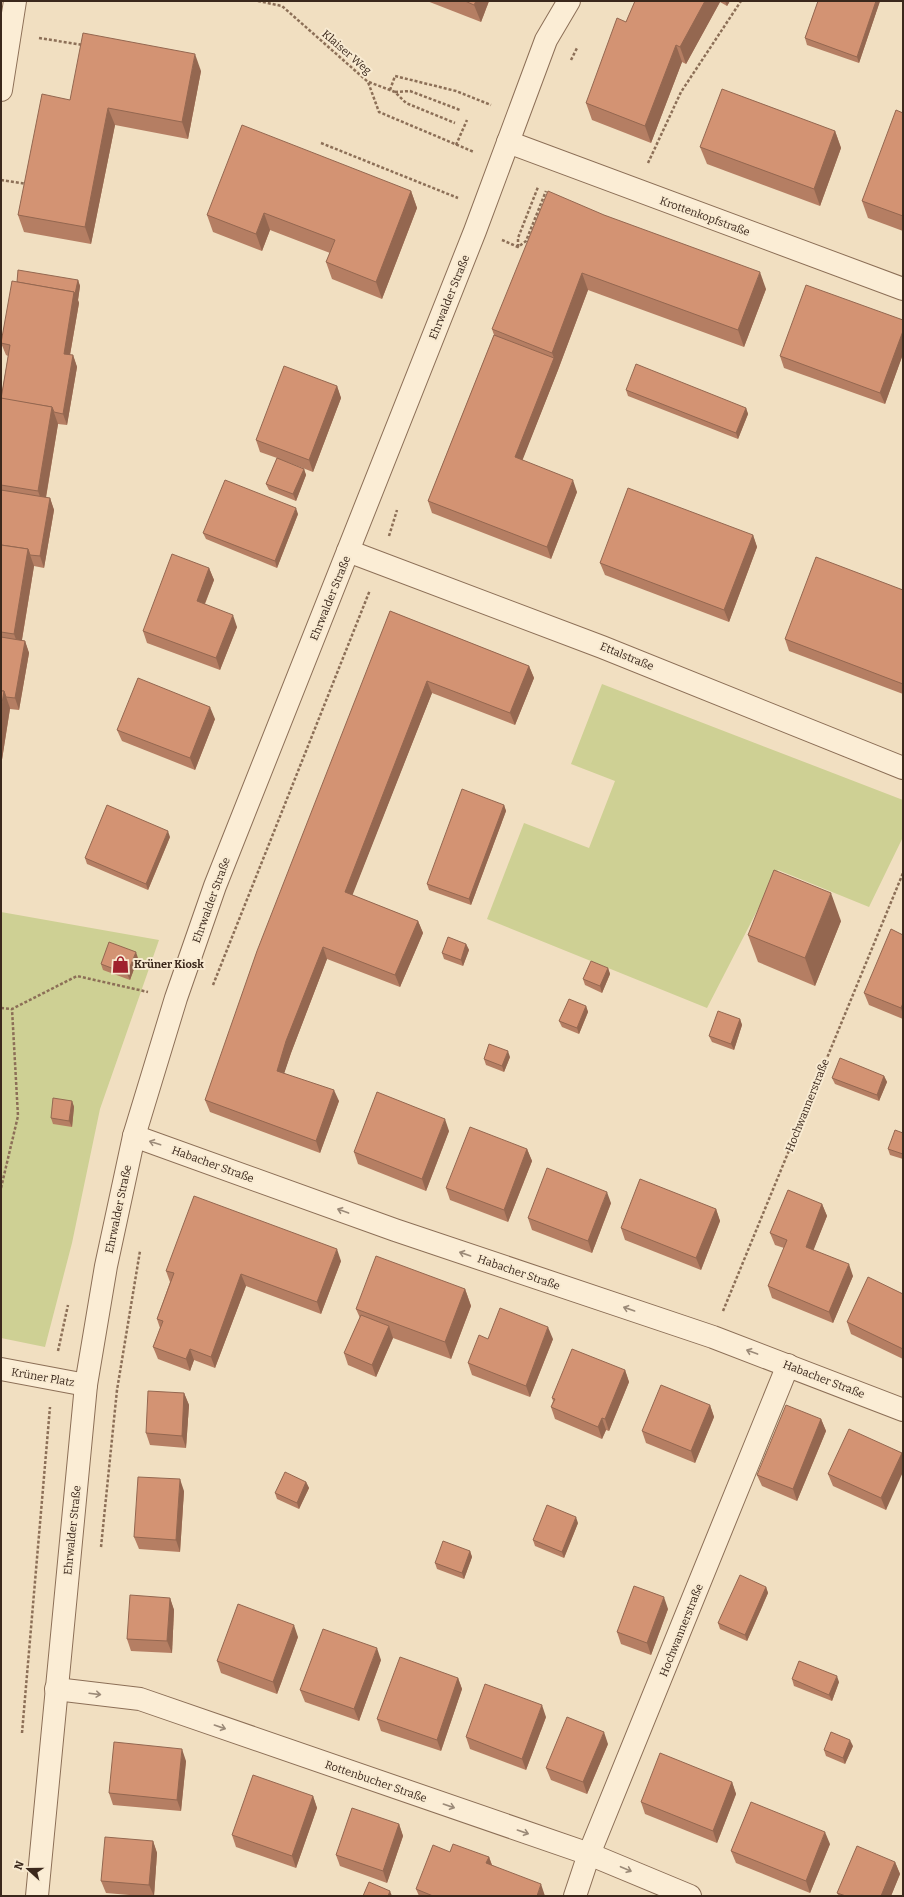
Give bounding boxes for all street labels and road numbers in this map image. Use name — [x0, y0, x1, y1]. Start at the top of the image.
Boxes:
street label: Klaiser Weg — [319, 27, 374, 77]
street label: Krottenkopfstraße — [658, 194, 752, 239]
street label: Ehrwalder Straße — [427, 253, 472, 341]
street label: Ehrwalder Straße — [308, 554, 353, 642]
street label: Ettalstraße — [598, 640, 655, 673]
street label: Ehrwalder Straße — [190, 856, 233, 945]
street label: Hochwannerstraße — [783, 1057, 832, 1154]
street label: Habacher Straße — [170, 1144, 256, 1185]
street label: Ehrwalder Straße — [103, 1164, 134, 1254]
street label: Habacher Straße — [476, 1252, 562, 1293]
street label: Habacher Straße — [781, 1358, 866, 1401]
street label: Krüner Platz — [10, 1366, 76, 1389]
street label: Ehrwalder Straße — [61, 1485, 84, 1575]
street label: Hochwannerstraße — [657, 1582, 706, 1679]
street label: Rottenbucher Straße — [323, 1758, 428, 1805]

